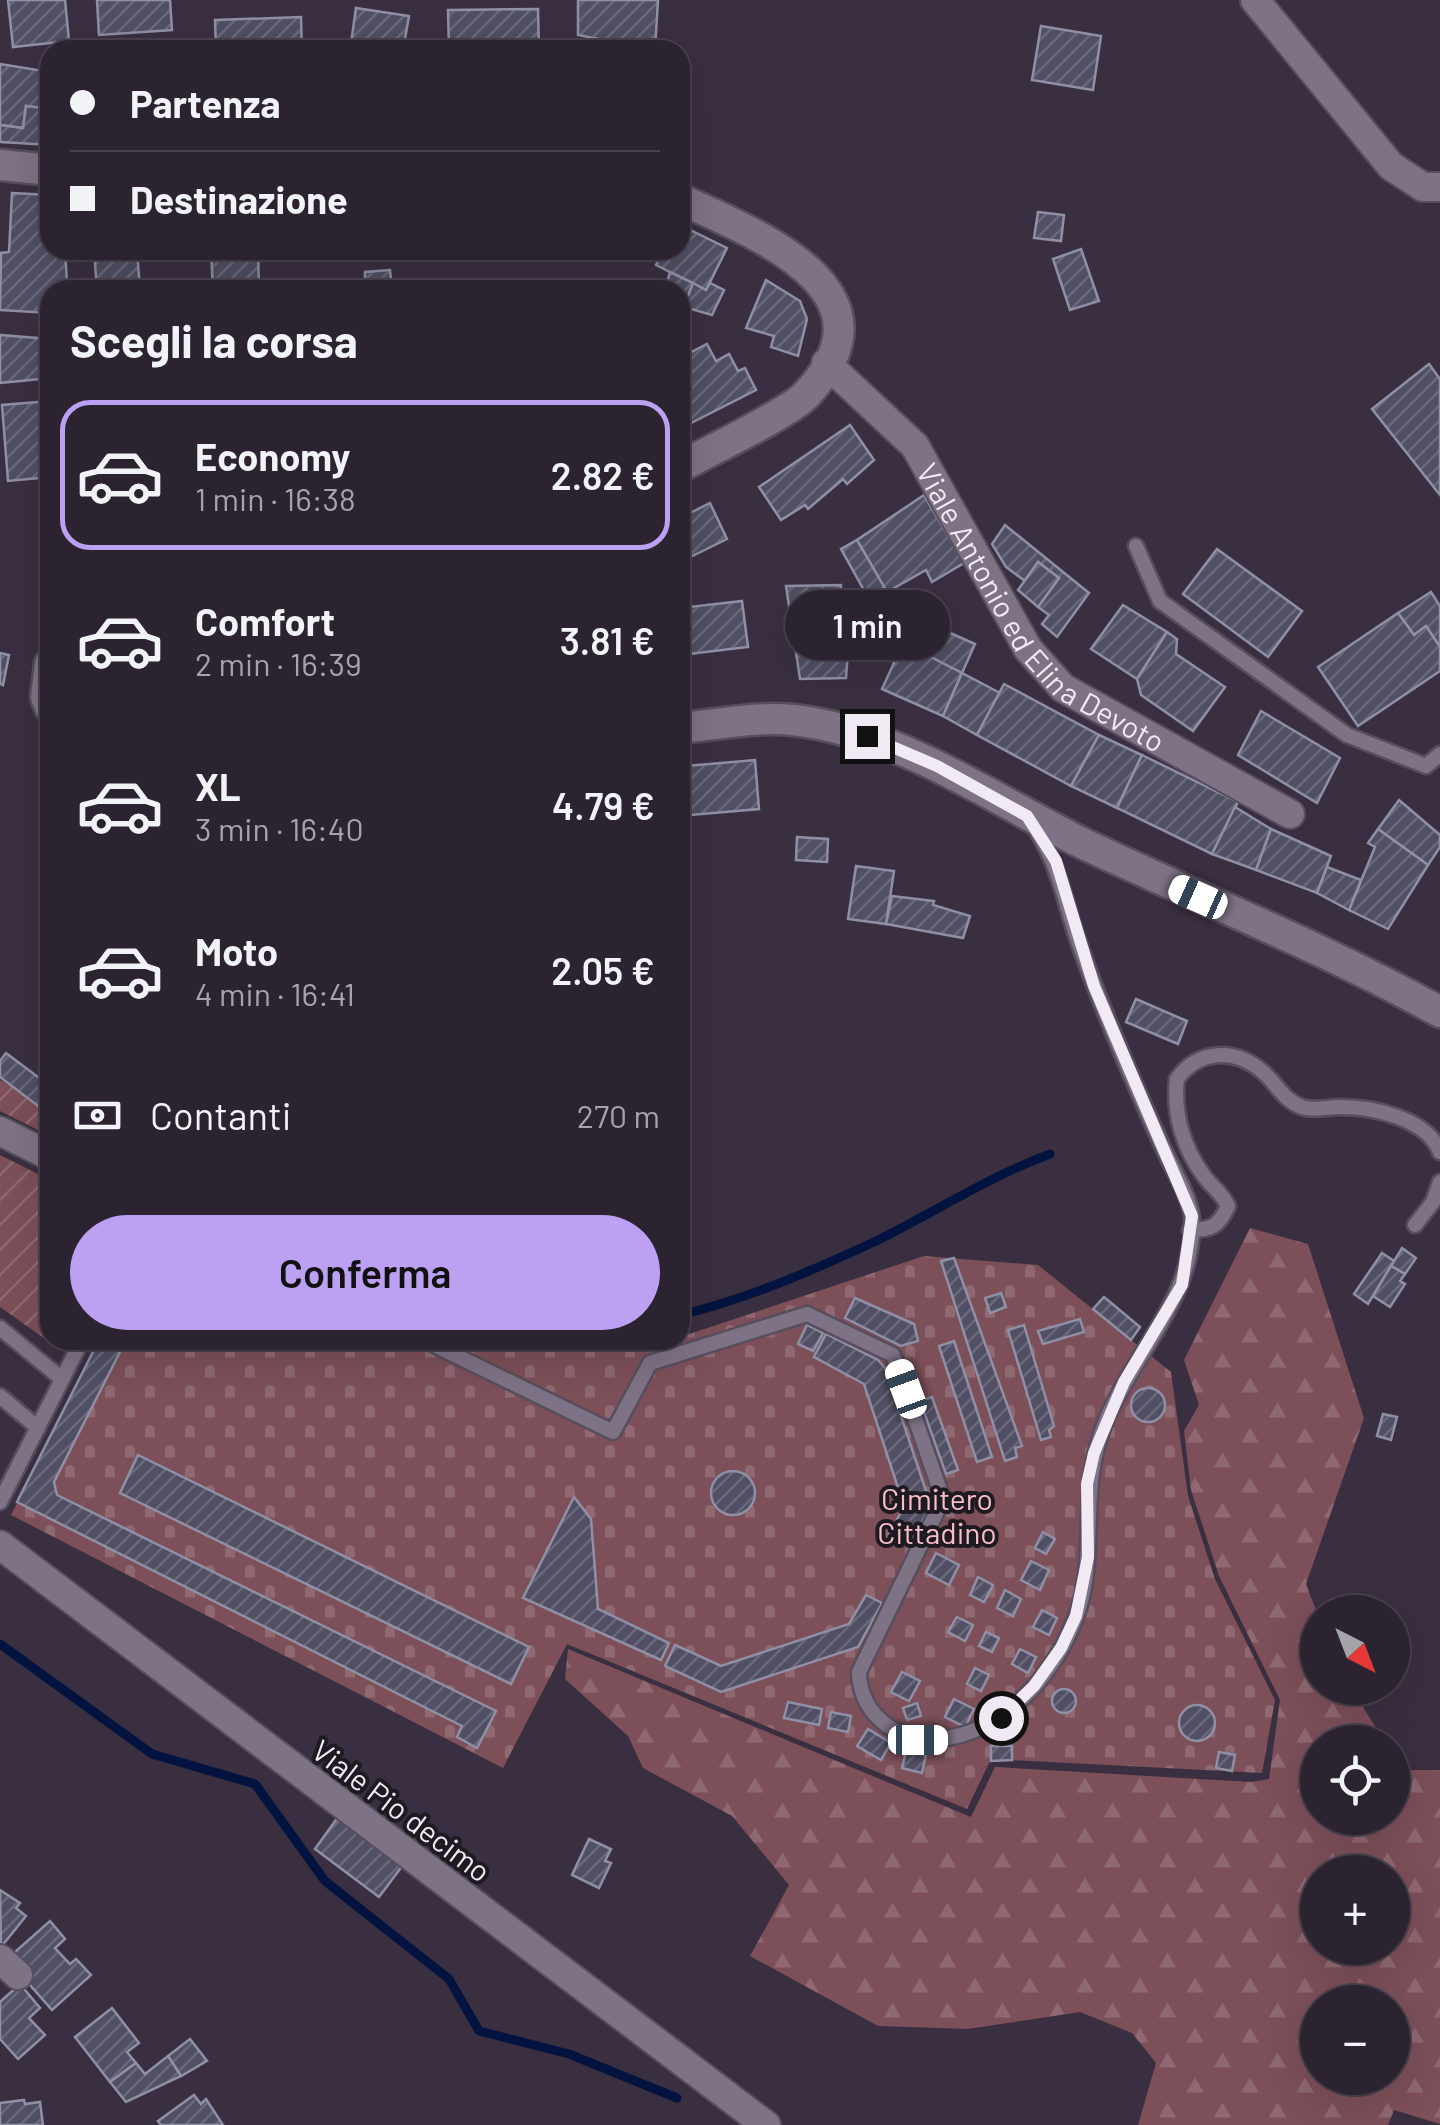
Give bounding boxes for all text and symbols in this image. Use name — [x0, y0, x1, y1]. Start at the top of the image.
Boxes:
text: Partenza — [130, 80, 281, 126]
text: Destinazione — [130, 176, 348, 222]
text: Scegli la corsa — [70, 313, 358, 367]
icon: car — [75, 430, 165, 520]
text: Economy — [195, 433, 350, 479]
text: 2.82 € — [551, 452, 655, 498]
street label: Viale Antonio ed Elina Devoto — [910, 456, 1171, 759]
text: 1 min · 16:38 — [195, 479, 356, 517]
callout: 1 min — [784, 591, 950, 661]
icon: car — [75, 595, 165, 685]
text: Comfort — [195, 598, 335, 644]
text: 1 min — [833, 606, 902, 644]
text: 3.81 € — [560, 617, 655, 663]
text: 2 min · 16:39 — [195, 644, 362, 682]
route end — [845, 714, 890, 759]
icon: car — [75, 760, 165, 850]
text: XL — [195, 763, 241, 809]
text: 4.79 € — [552, 782, 655, 828]
text: 3 min · 16:40 — [195, 809, 364, 847]
car — [1164, 871, 1232, 923]
icon: car — [75, 925, 165, 1015]
text: Moto — [195, 928, 278, 974]
text: 2.05 € — [551, 947, 655, 993]
text: 4 min · 16:41 — [195, 974, 355, 1012]
icon: cash — [70, 1088, 125, 1143]
text: Contanti — [150, 1092, 291, 1138]
text: 270 m — [577, 1096, 660, 1134]
button: Conferma — [70, 1215, 660, 1330]
car — [882, 1356, 930, 1422]
park label: Cimitero Cittadino — [877, 1480, 997, 1550]
north arrow — [1300, 1595, 1410, 1705]
map controls — [1300, 1595, 1410, 2095]
route start — [979, 1696, 1024, 1741]
car — [888, 1725, 948, 1755]
button: locate — [1300, 1725, 1410, 1835]
street label: Viale Pio decimo — [306, 1731, 498, 1889]
button: + — [1300, 1855, 1410, 1965]
button: − — [1300, 1985, 1410, 2095]

